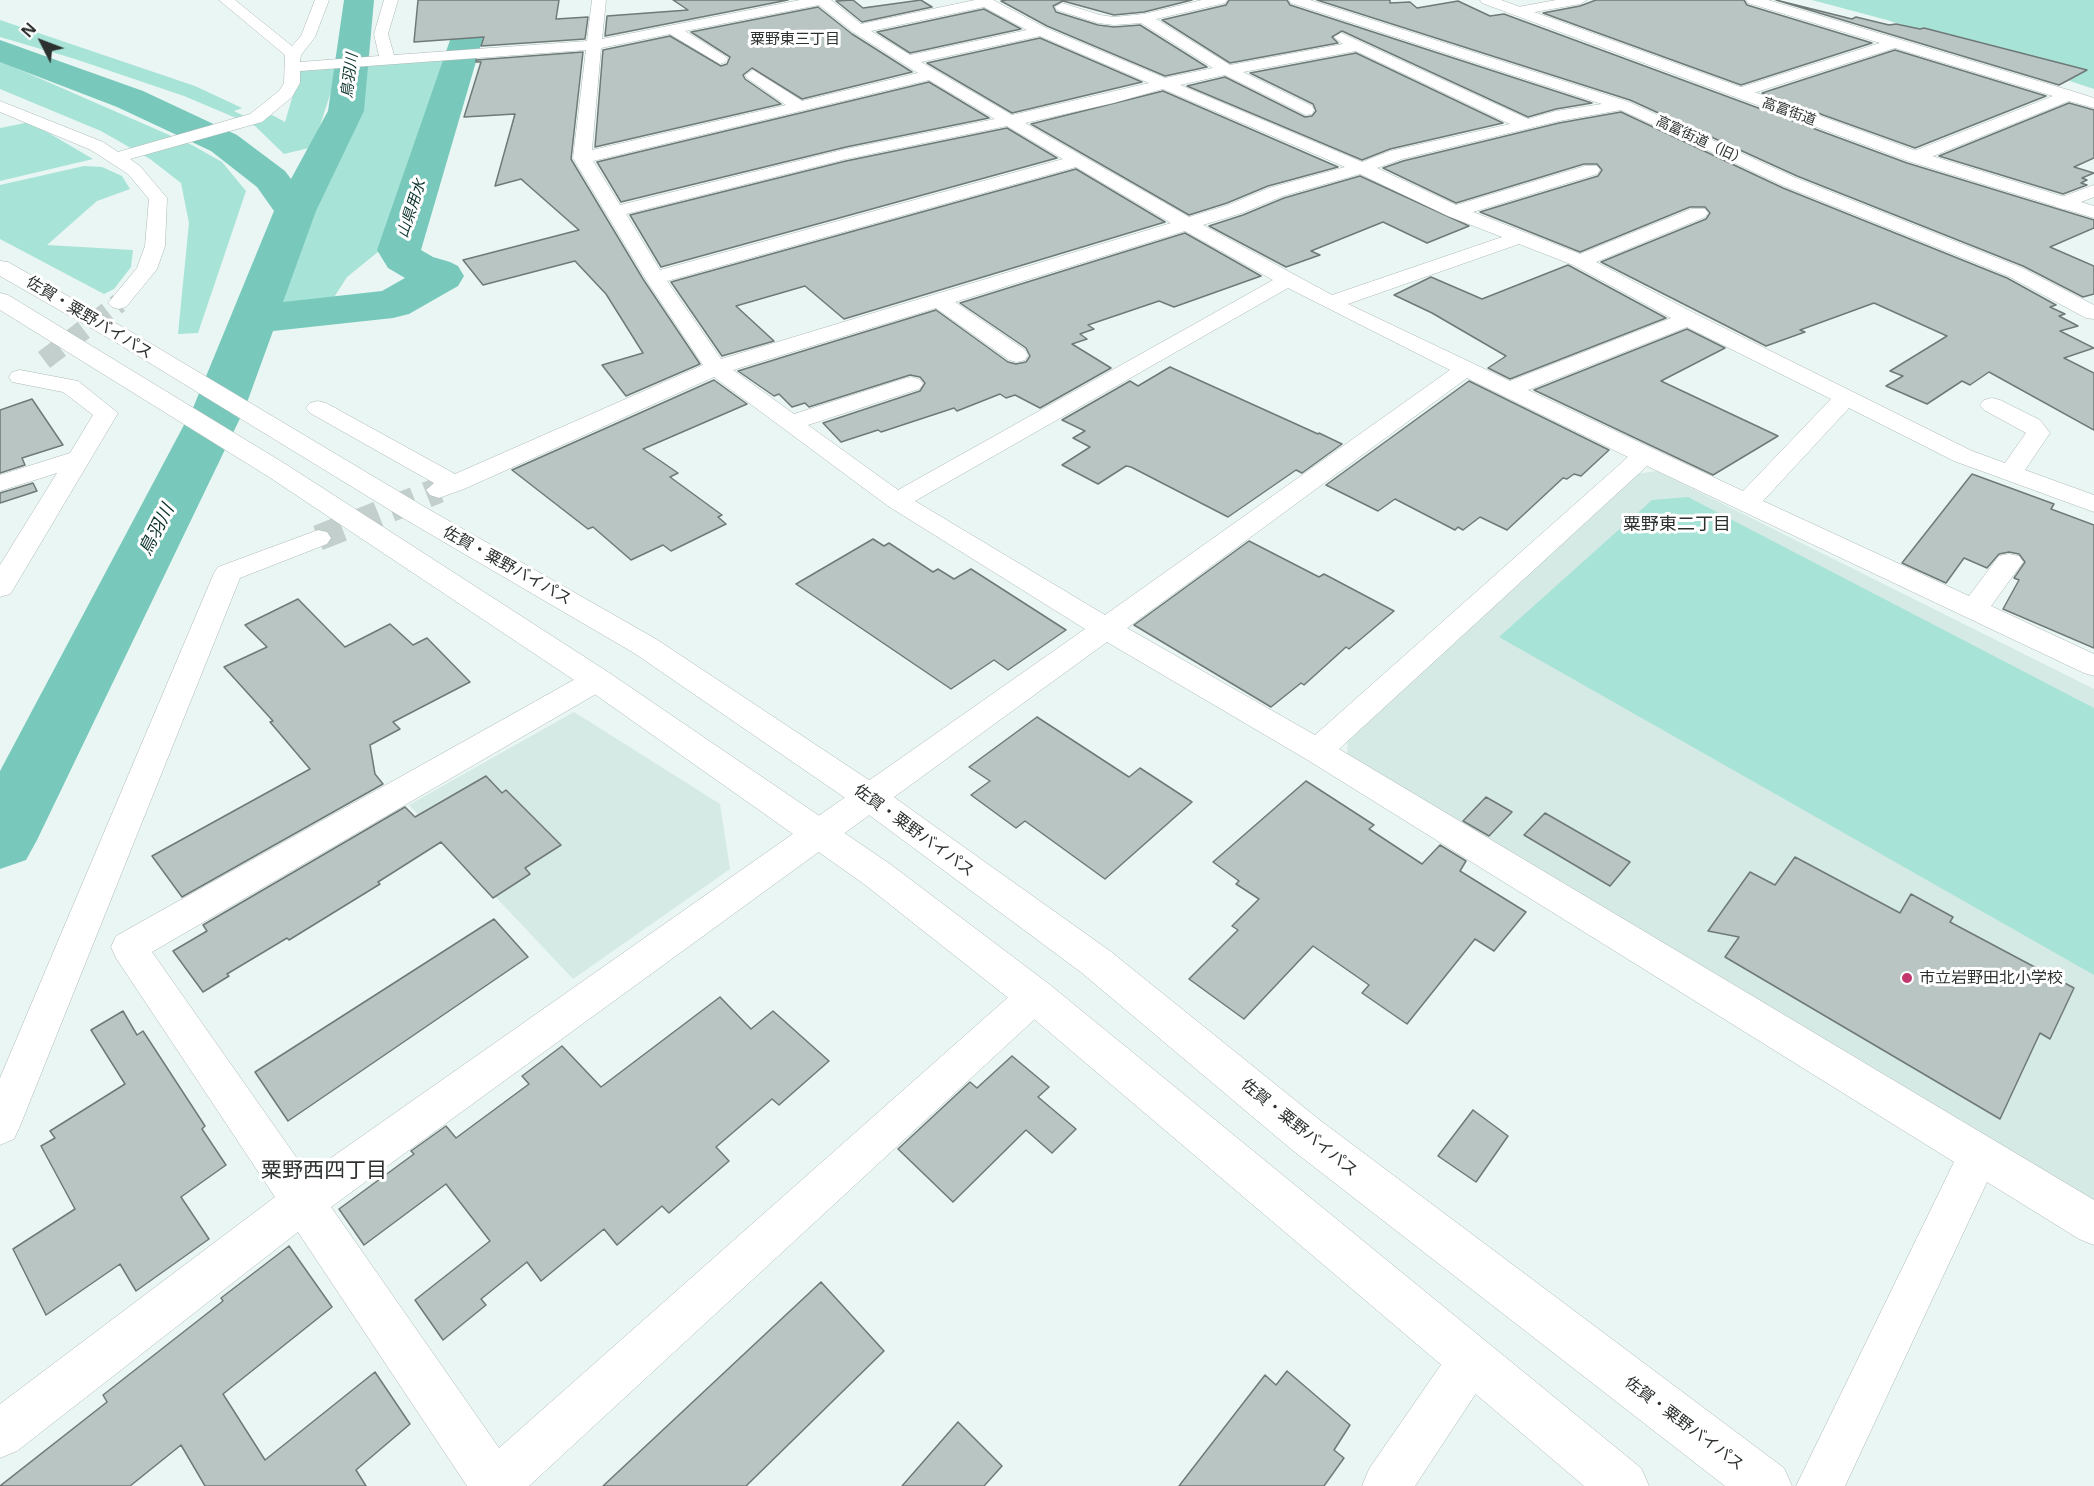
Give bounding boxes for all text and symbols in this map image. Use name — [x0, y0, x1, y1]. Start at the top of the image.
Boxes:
north arrow — [12, 12, 72, 72]
text: N — [16, 18, 41, 42]
district label: 粟野東三丁目 — [750, 31, 840, 49]
water label: 鳥羽川 — [338, 53, 362, 99]
street label: 高富街道 — [1760, 95, 1818, 129]
street label: 高富街道（旧） — [1653, 113, 1749, 169]
water label: 山県用水 — [394, 178, 430, 240]
street label: 佐賀・粟野バイパス — [22, 273, 156, 363]
water label: 鳥羽川 — [135, 501, 179, 559]
district label: 粟野東二丁目 — [1623, 514, 1731, 536]
street label: 佐賀・粟野バイパス — [439, 523, 575, 609]
street label: 佐賀・粟野バイパス — [850, 781, 978, 881]
place label: 市立岩野田北小学校 — [1919, 968, 2063, 988]
marker: 市立岩野田北小学校 — [1900, 971, 1914, 985]
street label: 佐賀・粟野バイパス — [1237, 1075, 1361, 1181]
district label: 粟野西四丁目 — [261, 1158, 387, 1184]
street label: 佐賀・粟野バイパス — [1621, 1373, 1747, 1475]

